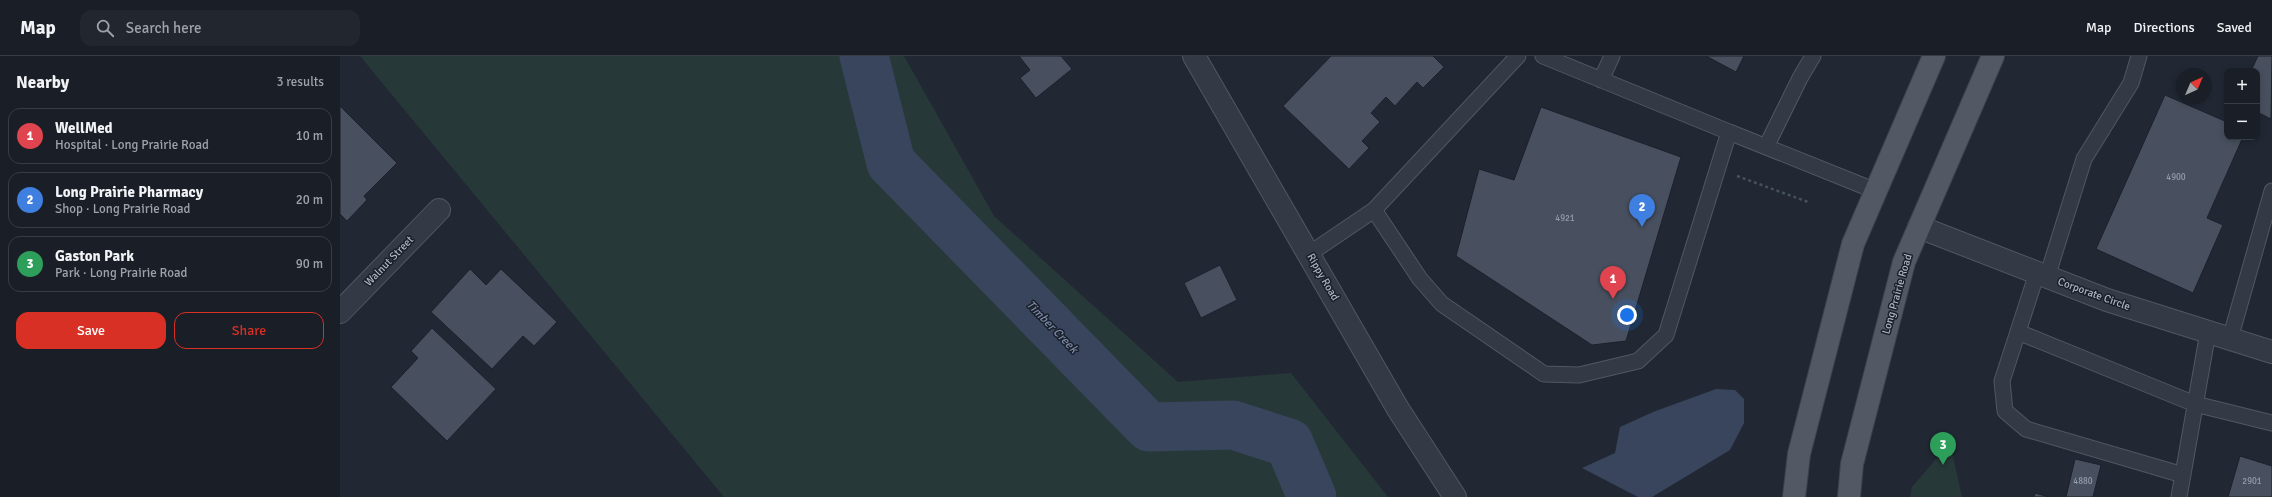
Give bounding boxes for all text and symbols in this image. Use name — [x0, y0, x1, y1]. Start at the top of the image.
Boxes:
search box — [80, 10, 360, 46]
text: Map — [20, 16, 56, 40]
icon: search — [94, 17, 116, 39]
text: Search here — [126, 19, 201, 37]
text: Map — [2086, 19, 2112, 36]
text: Directions — [2134, 19, 2195, 36]
text: Saved — [2217, 19, 2252, 36]
north arrow — [2176, 68, 2212, 104]
map controls — [2224, 68, 2260, 140]
button: + — [2224, 68, 2260, 104]
text: Nearby — [16, 72, 69, 93]
text: 3 results — [276, 74, 324, 90]
button: − — [2224, 104, 2260, 140]
text: WellMed — [55, 119, 113, 137]
text: 1 — [26, 128, 34, 144]
text: 10 m — [296, 128, 323, 144]
text: Hospital · Long Prairie Road — [55, 137, 209, 153]
house number: 4900 — [2166, 172, 2186, 183]
text: Long Prairie Pharmacy — [55, 183, 203, 201]
text: 2 — [26, 192, 34, 208]
text: 20 m — [296, 192, 323, 208]
pin: 2 — [1629, 194, 1655, 227]
text: Shop · Long Prairie Road — [55, 201, 190, 217]
house number: 4921 — [1555, 213, 1575, 224]
street label: Walnut Street — [362, 233, 416, 289]
text: Gaston Park — [55, 247, 134, 265]
street label: Rippy Road — [1304, 251, 1342, 303]
street label: Long Prairie Road — [1879, 252, 1915, 336]
text: 3 — [26, 256, 34, 272]
text: 90 m — [296, 256, 323, 272]
text: Park · Long Prairie Road — [55, 265, 187, 281]
pin: 1 — [1600, 266, 1626, 299]
street label: Corporate Circle — [2056, 275, 2132, 313]
water label: Timber Creek — [1023, 297, 1082, 357]
your location — [1617, 305, 1637, 325]
button: Save — [16, 312, 166, 349]
button: Share — [174, 312, 324, 349]
pin: 3 — [1930, 432, 1956, 465]
house number: 4880 — [2073, 476, 2093, 487]
house number: 2901 — [2242, 476, 2262, 487]

